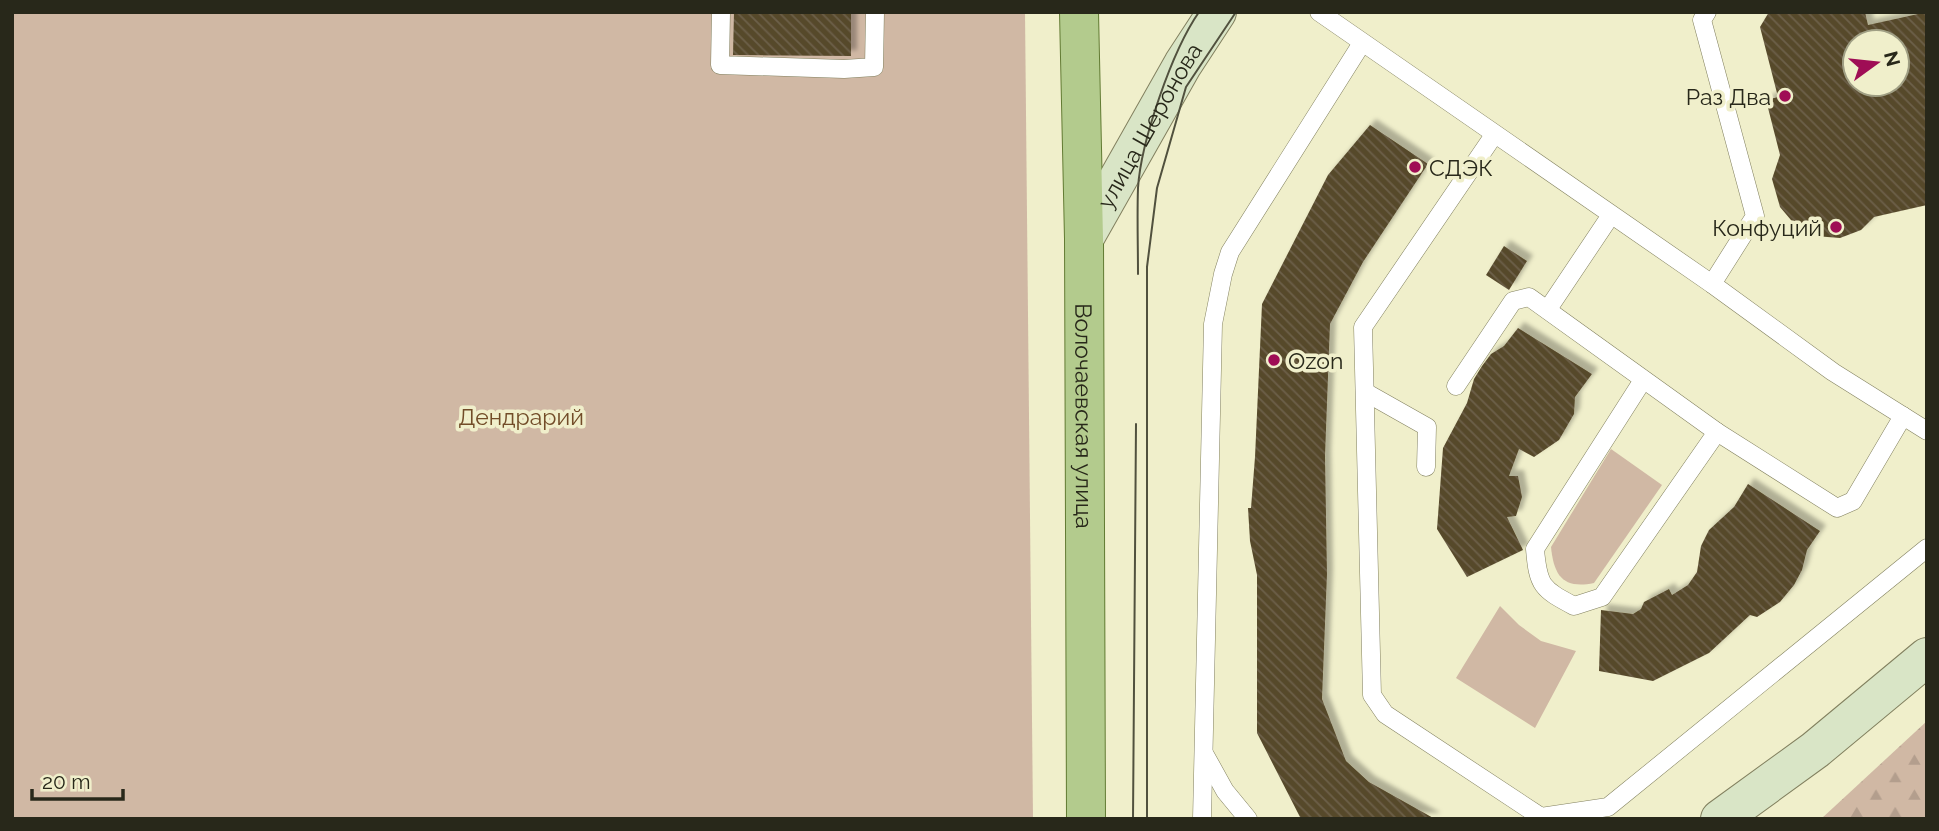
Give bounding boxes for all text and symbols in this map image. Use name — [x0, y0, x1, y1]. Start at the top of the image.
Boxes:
north arrow — [1841, 28, 1911, 98]
street label: улица Шеронова — [1091, 37, 1207, 213]
text: N — [1880, 49, 1905, 68]
place label: Раз Два — [1686, 83, 1771, 110]
marker: Раз Два — [1777, 88, 1793, 104]
place label: СДЭК — [1429, 154, 1493, 181]
marker: СДЭК — [1407, 159, 1423, 175]
place label: Конфуций — [1712, 214, 1822, 241]
marker: Конфуций — [1828, 219, 1844, 235]
street label: Волочаевская улица — [1071, 303, 1098, 529]
place label: Ozon — [1288, 347, 1343, 374]
marker: Ozon — [1266, 352, 1282, 368]
park label: Дендрарий — [458, 403, 584, 430]
scale bar — [32, 758, 122, 802]
text: 20 m — [42, 769, 90, 794]

